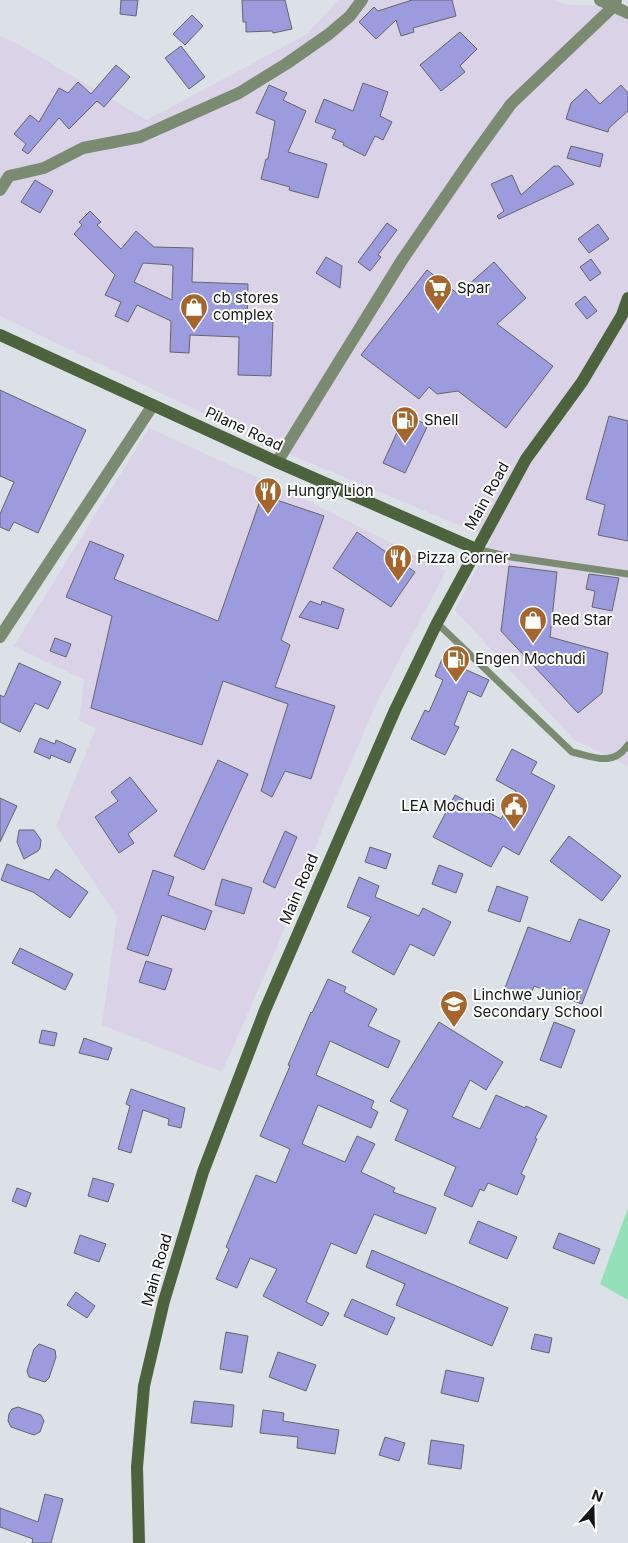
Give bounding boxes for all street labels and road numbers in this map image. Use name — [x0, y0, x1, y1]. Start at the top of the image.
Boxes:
street label: Pilane Road — [202, 402, 286, 455]
street label: Main Road — [460, 458, 513, 533]
street label: Main Road — [275, 851, 322, 927]
street label: Main Road — [137, 1231, 176, 1308]

